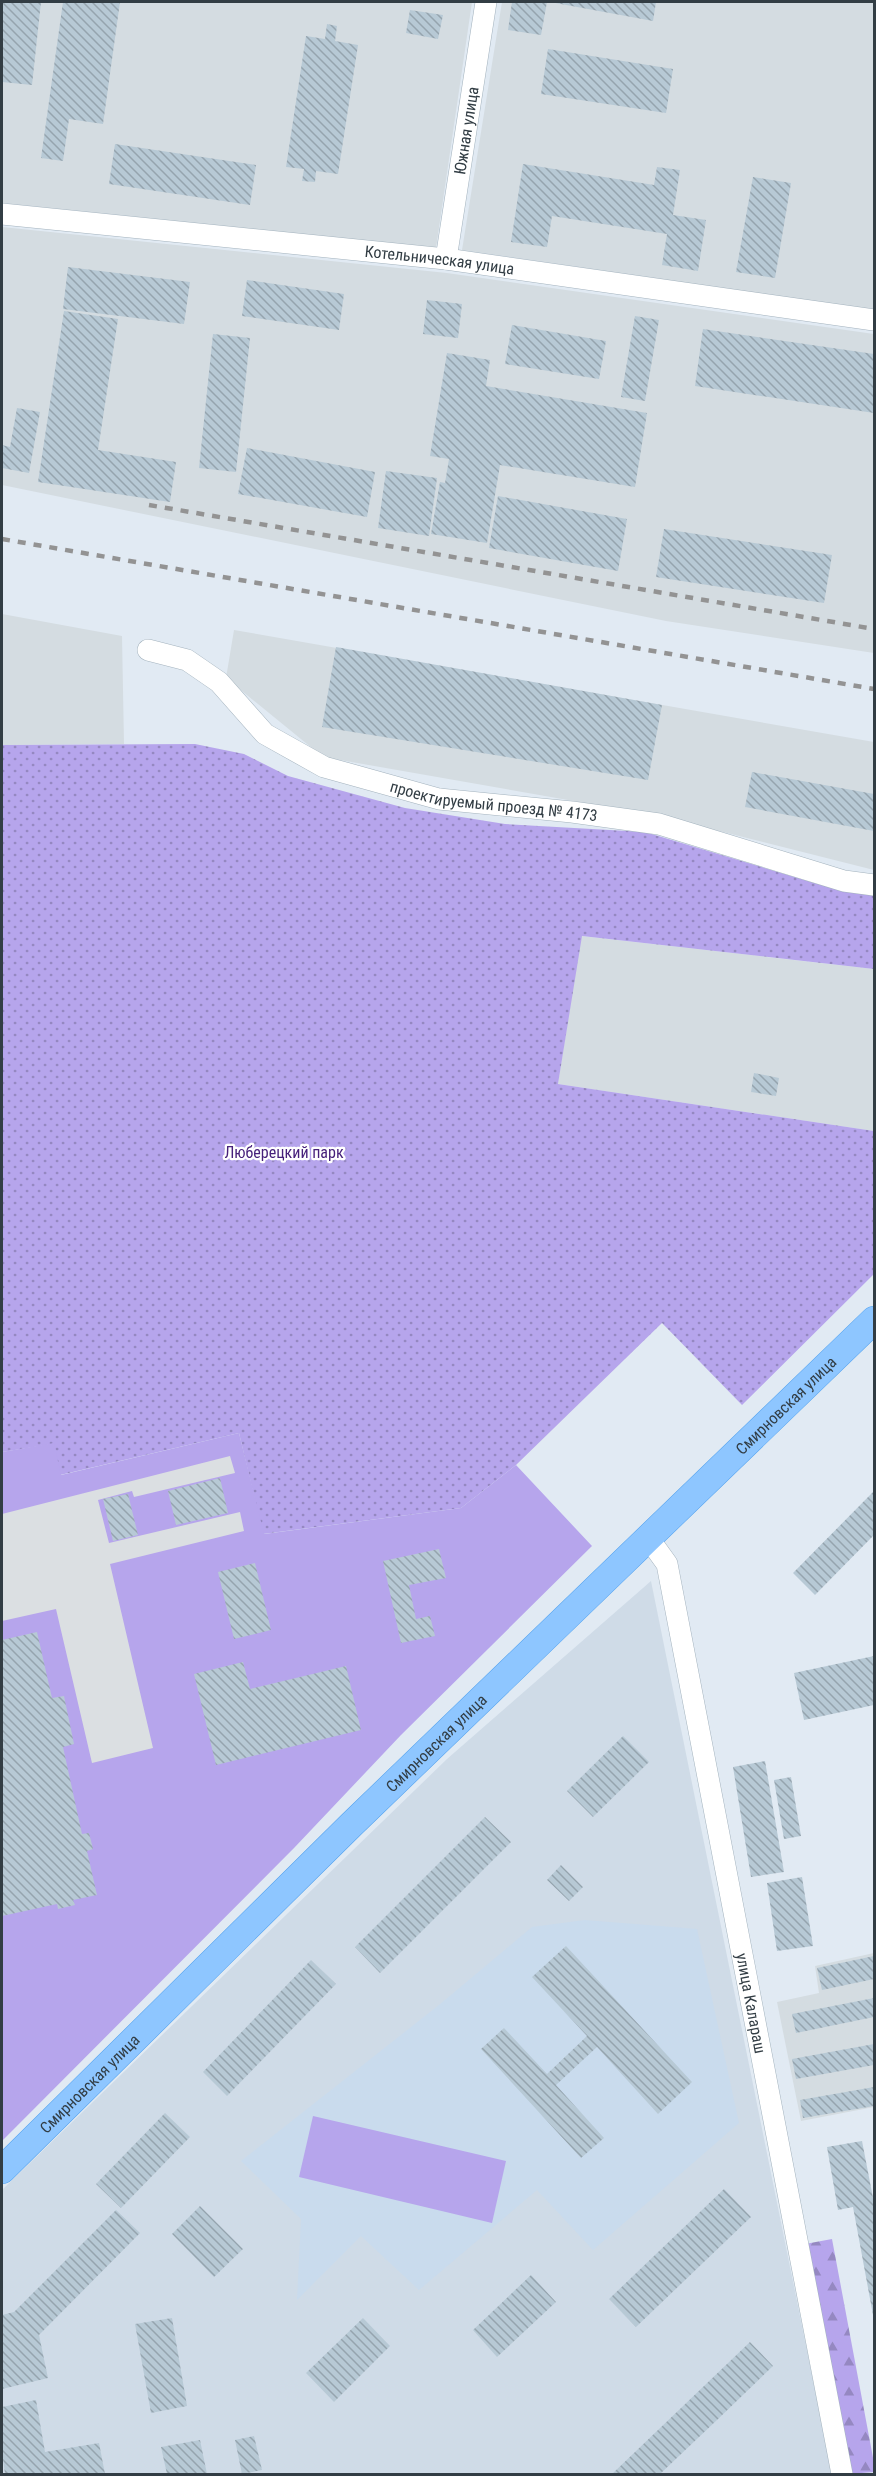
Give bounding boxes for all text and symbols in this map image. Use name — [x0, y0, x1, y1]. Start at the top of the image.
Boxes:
street label: Южная улица — [450, 85, 482, 176]
street label: Котельническая улица — [364, 241, 516, 278]
street label: проектируемый проезд № 4173 — [388, 776, 599, 825]
park label: Люберецкий парк — [224, 1143, 344, 1162]
street label: Смирновская улица — [731, 1352, 840, 1458]
street label: Смирновская улица — [382, 1690, 490, 1796]
street label: улица Калараш — [733, 1951, 770, 2055]
street label: Смирновская улица — [36, 2030, 143, 2137]

